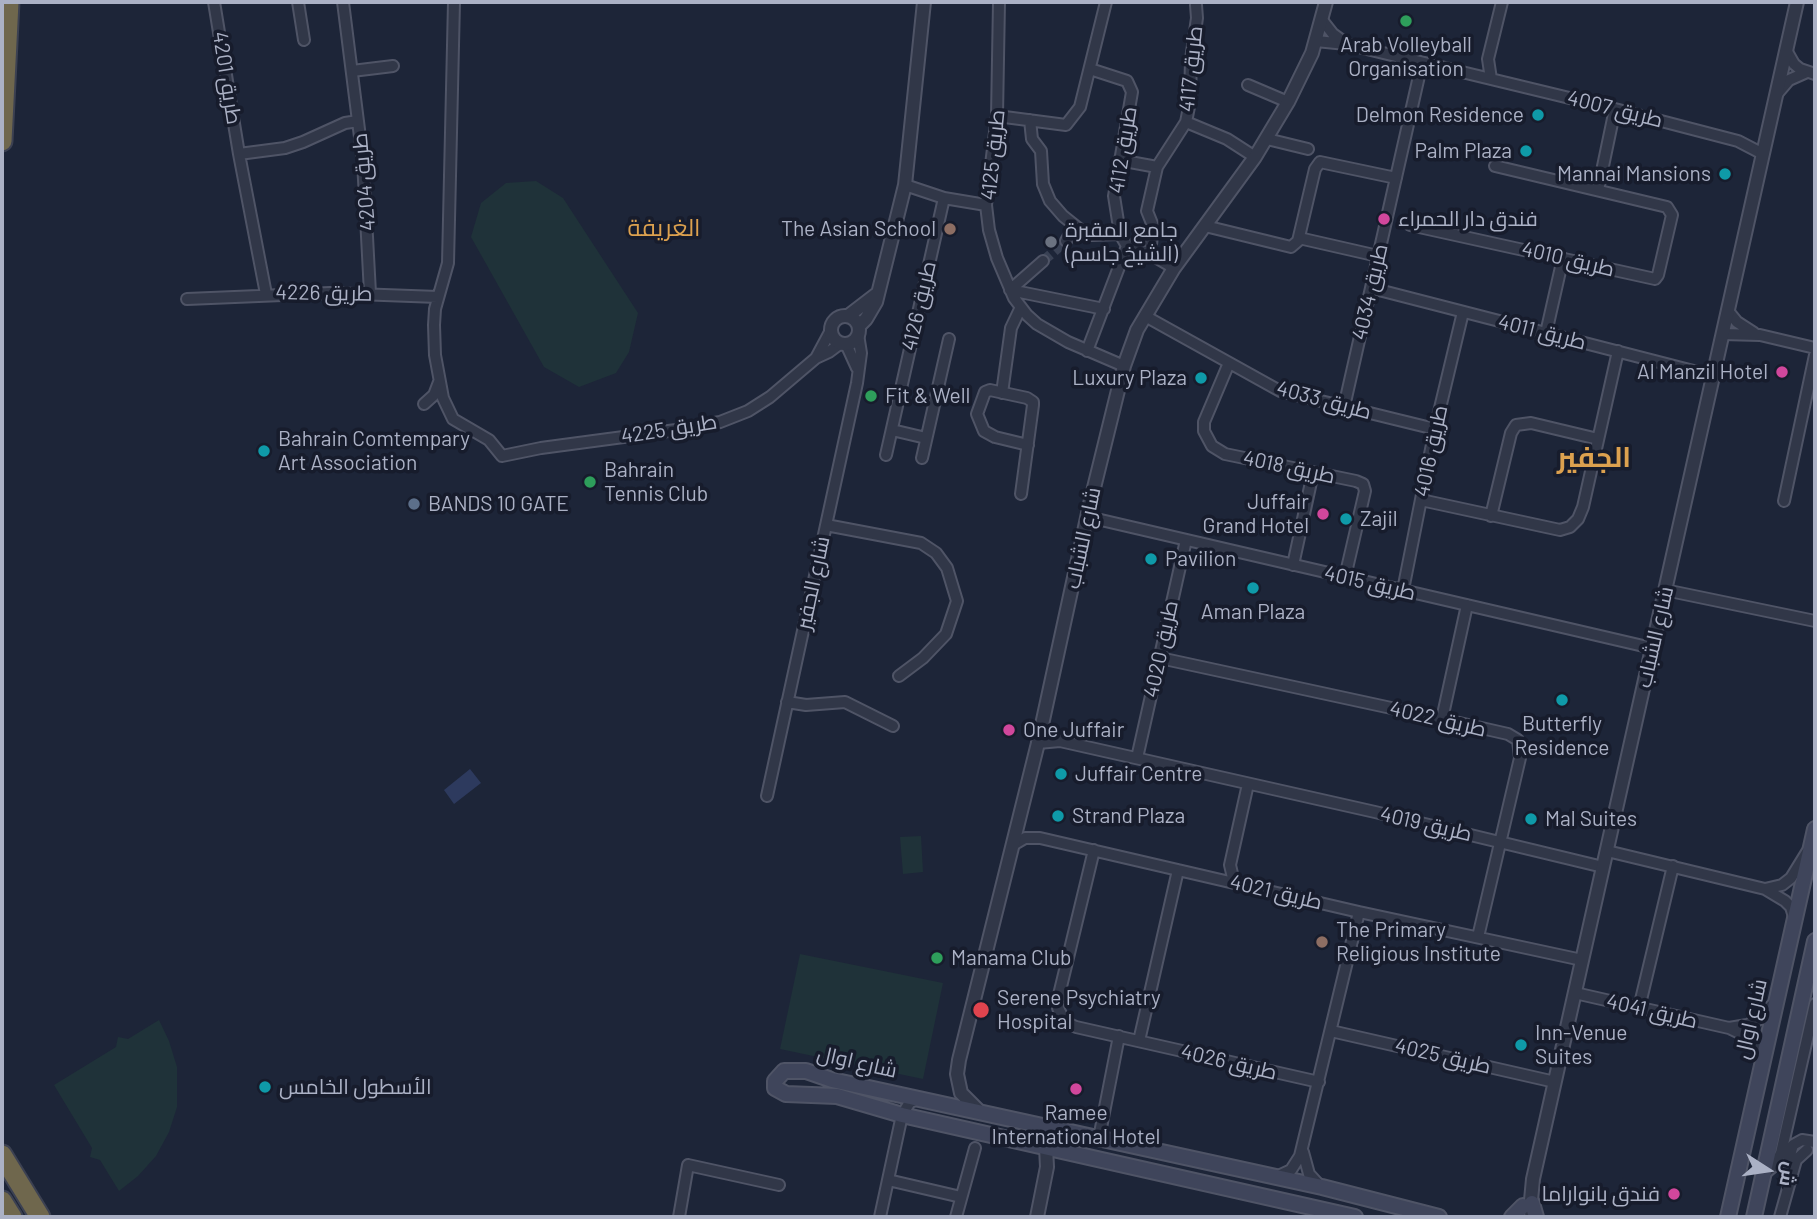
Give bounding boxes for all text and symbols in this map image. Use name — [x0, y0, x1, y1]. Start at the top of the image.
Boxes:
marker: Arab Volleyball Organisation — [1398, 13, 1414, 29]
street label: طريق 4117 — [1174, 25, 1208, 113]
street label: طريق 4201 — [207, 30, 247, 126]
place label: Arab Volleyball Organisation — [1340, 32, 1472, 82]
street label: طريق 4007 — [1565, 85, 1665, 133]
place label: Delmon Residence — [1356, 102, 1524, 128]
street label: طريق 4112 — [1104, 105, 1142, 195]
marker: Delmon Residence — [1530, 107, 1546, 123]
street label: طريق 4125 — [976, 108, 1010, 202]
street label: طريق 4204 — [347, 132, 381, 232]
place label: Palm Plaza — [1414, 138, 1512, 164]
marker: Palm Plaza — [1518, 143, 1534, 159]
place label: Mannai Mansions — [1557, 161, 1711, 187]
marker: Mannai Mansions — [1717, 166, 1733, 182]
place label: فندق دار الحمراء — [1398, 206, 1538, 232]
marker: فندق دار الحمراء — [1376, 211, 1392, 227]
district label: الغريفة — [627, 214, 701, 242]
place label: The Asian School — [781, 216, 936, 242]
place label: جامع المقبرة (الشيخ جاسم) — [1065, 217, 1178, 267]
marker: The Asian School — [942, 221, 958, 237]
marker: جامع المقبرة (الشيخ جاسم) — [1043, 234, 1059, 250]
street label: طريق 4010 — [1519, 236, 1617, 282]
street label: طريق 4034 — [1347, 241, 1393, 343]
street label: طريق 4126 — [896, 259, 942, 353]
street label: طريق 4226 — [275, 280, 373, 306]
street label: طريق 4011 — [1495, 309, 1589, 355]
place label: Al Manzil Hotel — [1637, 359, 1768, 385]
marker: Al Manzil Hotel — [1774, 364, 1790, 380]
place label: Luxury Plaza — [1072, 365, 1187, 391]
marker: Luxury Plaza — [1193, 370, 1209, 386]
street label: طريق 4033 — [1274, 375, 1374, 425]
place label: Fit & Well — [885, 383, 970, 409]
marker: Fit & Well — [863, 388, 879, 404]
street label: طريق 4016 — [1409, 403, 1453, 499]
street label: طريق 4225 — [619, 409, 719, 449]
place label: Bahrain Comtempary Art Association — [278, 426, 470, 476]
district label: الجفير — [1557, 441, 1631, 475]
marker: Bahrain Comtempary Art Association — [256, 443, 272, 459]
street label: طريق 4018 — [1241, 445, 1337, 489]
place label: Bahrain Tennis Club — [604, 457, 708, 507]
marker: Bahrain Tennis Club — [582, 474, 598, 490]
street label: شارع الشباب — [1060, 485, 1106, 591]
place label: Juffair Grand Hotel — [1203, 489, 1309, 539]
place label: BANDS 10 GATE — [428, 491, 569, 517]
marker: BANDS 10 GATE — [406, 496, 422, 512]
marker: Juffair Grand Hotel — [1315, 506, 1331, 522]
place label: Zajil — [1360, 506, 1398, 532]
marker: Zajil — [1338, 511, 1354, 527]
street label: شارع الجفير — [791, 534, 835, 632]
place label: Pavilion — [1165, 546, 1236, 572]
marker: Pavilion — [1143, 551, 1159, 567]
street label: طريق 4015 — [1322, 560, 1418, 606]
marker: Aman Plaza — [1245, 580, 1261, 596]
street label: شارع الشباب — [1631, 584, 1679, 690]
street label: طريق 4020 — [1138, 598, 1184, 700]
place label: Aman Plaza — [1201, 599, 1305, 625]
marker: Butterfly Residence — [1554, 692, 1570, 708]
street label: طريق 4022 — [1387, 696, 1489, 742]
place label: Butterfly Residence — [1514, 711, 1610, 761]
place label: One Juffair — [1023, 717, 1124, 743]
marker: One Juffair — [1001, 722, 1017, 738]
place label: Juffair Centre — [1075, 761, 1202, 787]
marker: Juffair Centre — [1053, 766, 1069, 782]
street label: طريق 4019 — [1378, 801, 1474, 847]
place label: Strand Plaza — [1072, 803, 1185, 829]
place label: Mal Suites — [1545, 806, 1637, 832]
marker: Strand Plaza — [1050, 808, 1066, 824]
marker: Mal Suites — [1523, 811, 1539, 827]
street label: طريق 4021 — [1227, 869, 1325, 915]
place label: The Primary Religious Institute — [1336, 917, 1501, 967]
marker: The Primary Religious Institute — [1314, 934, 1330, 950]
place label: Manama Club — [951, 945, 1071, 971]
marker: Manama Club — [929, 950, 945, 966]
street label: شارع اوال — [1730, 976, 1772, 1062]
place label: Serene Psychiatry Hospital — [997, 985, 1161, 1035]
street label: طريق 4041 — [1604, 988, 1700, 1034]
marker: Serene Psychiatry Hospital — [971, 1000, 991, 1020]
place label: Inn-Venue Suites — [1535, 1020, 1628, 1070]
street label: طريق 4025 — [1393, 1033, 1493, 1079]
marker: Inn-Venue Suites — [1513, 1037, 1529, 1053]
street label: طريق 4026 — [1179, 1039, 1279, 1085]
street label: شارع اوال — [814, 1041, 900, 1083]
place label: الأسطول الخامس — [279, 1074, 432, 1100]
marker: الأسطول الخامس — [257, 1079, 273, 1095]
marker: Ramee International Hotel — [1068, 1081, 1084, 1097]
place label: Ramee International Hotel — [992, 1100, 1160, 1150]
north arrow — [1733, 1135, 1803, 1205]
text: ش — [1775, 1160, 1803, 1189]
place label: فندق بانواراما — [1541, 1181, 1660, 1207]
marker: فندق بانواراما — [1666, 1186, 1682, 1202]

